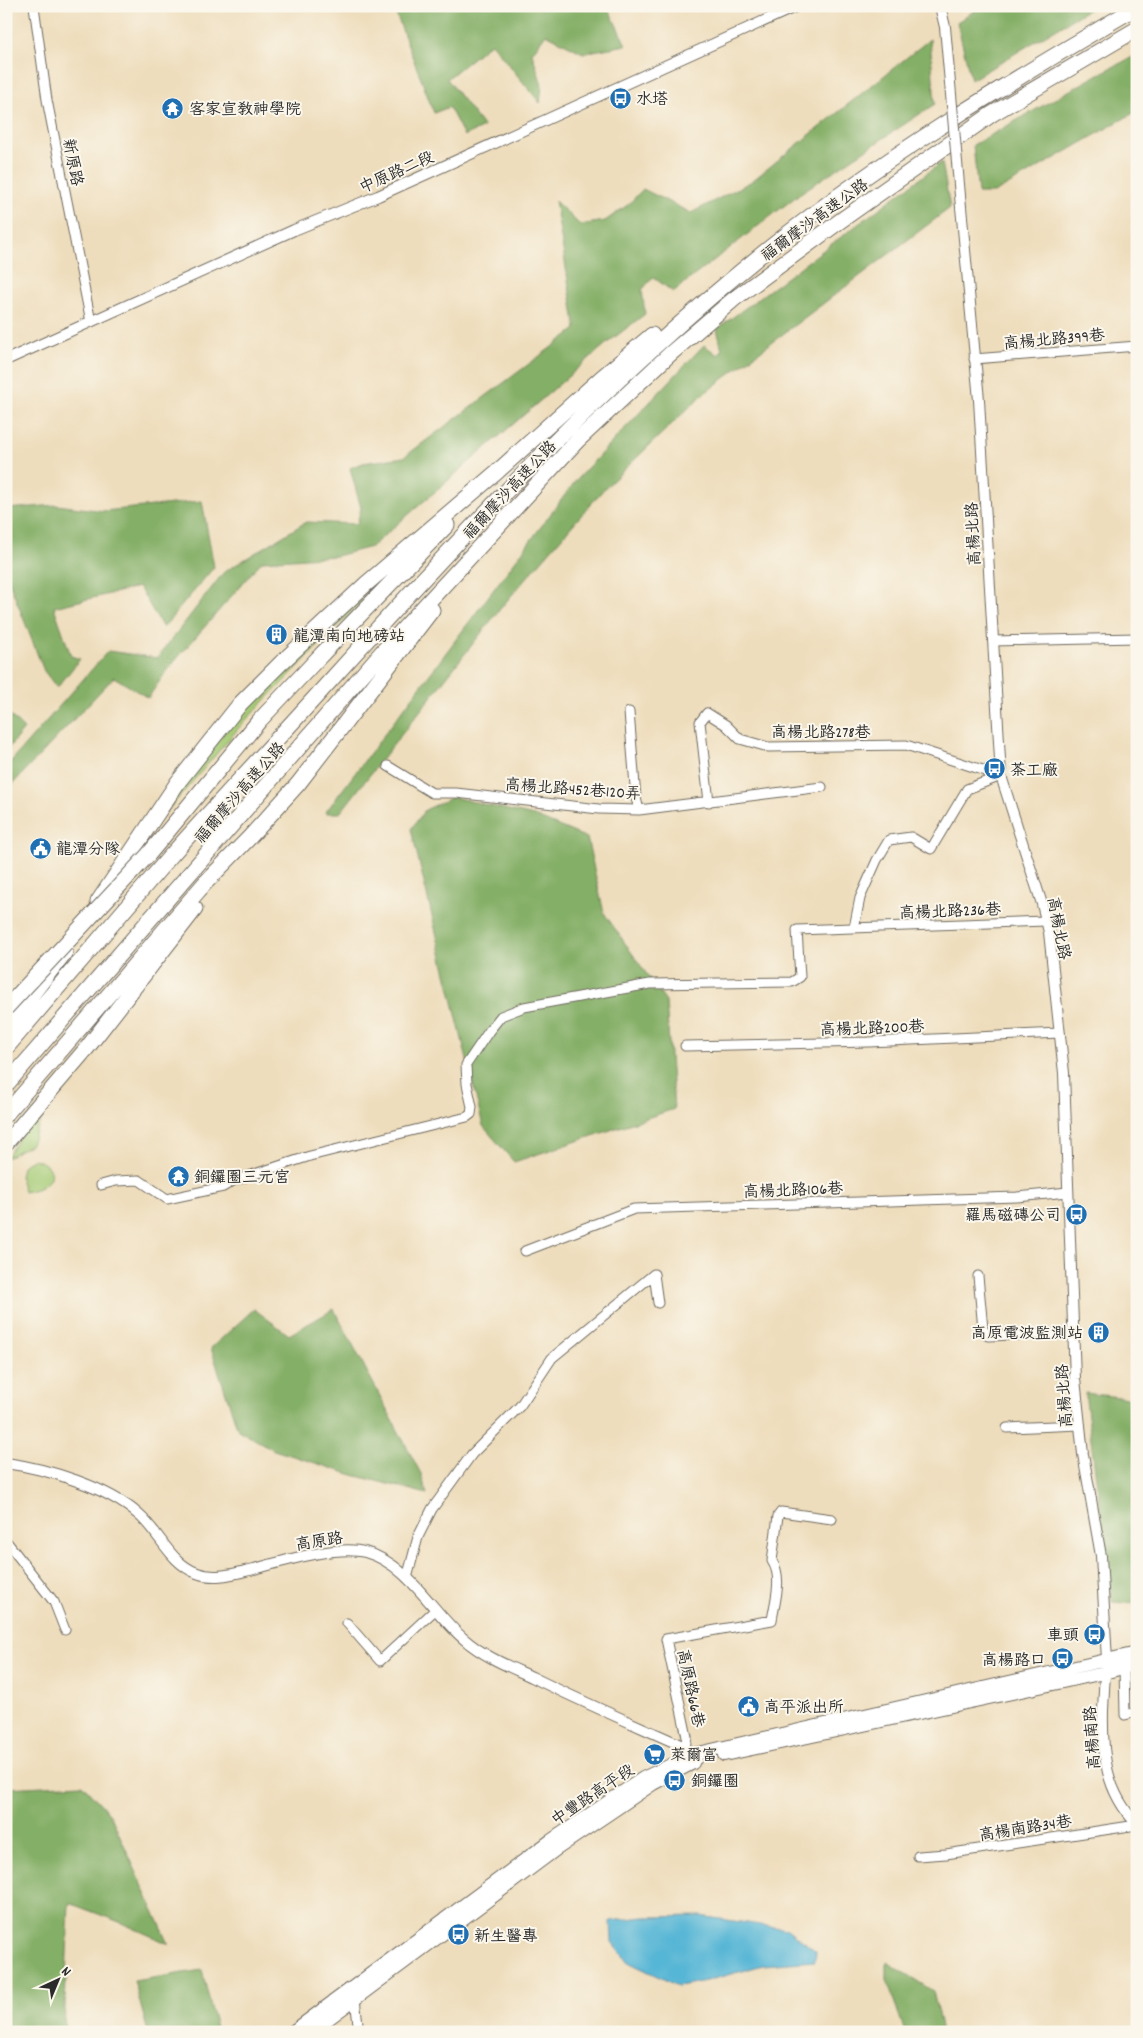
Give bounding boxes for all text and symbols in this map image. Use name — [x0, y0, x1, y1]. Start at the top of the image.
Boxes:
bus stop icon: 水塔 — [608, 86, 632, 110]
place label: 水塔 — [636, 89, 668, 112]
temple icon: 客家宣教神學院 — [161, 96, 185, 120]
place label: 客家宣教神學院 — [189, 99, 301, 122]
street label: 新原路 — [56, 137, 87, 188]
street label: 中原路二段 — [356, 147, 438, 200]
street label: 福爾摩沙高速公路 — [757, 174, 874, 268]
street label: 高楊北路399巷 — [1003, 325, 1106, 356]
street label: 福爾摩沙高速公路 — [459, 436, 563, 545]
street label: 高楊北路 — [961, 501, 988, 566]
building icon: 龍潭南向地磅站 — [265, 623, 289, 647]
place label: 龍潭南向地磅站 — [293, 626, 405, 649]
street label: 高楊北路278巷 — [771, 722, 871, 745]
street label: 福爾摩沙高速公路 — [190, 738, 292, 849]
bus stop icon: 茶工廠 — [982, 757, 1006, 781]
place label: 茶工廠 — [1010, 760, 1058, 783]
street label: 高楊北路452巷120弄 — [504, 774, 642, 807]
public building icon: 龍潭分隊 — [28, 836, 52, 860]
place label: 龍潭分隊 — [56, 839, 120, 862]
street label: 高楊北路 — [1040, 895, 1075, 962]
street label: 高楊北路236巷 — [899, 899, 1001, 926]
street label: 高楊北路200巷 — [819, 1016, 925, 1043]
temple icon: 銅鑼圈三元宮 — [166, 1164, 190, 1188]
place label: 銅鑼圈三元宮 — [194, 1167, 290, 1190]
street label: 高楊北路106巷 — [743, 1178, 843, 1205]
bus stop icon: 羅馬磁磚公司 — [1065, 1202, 1089, 1226]
place label: 羅馬磁磚公司 — [965, 1205, 1061, 1228]
building icon: 高原電波監測站 — [1087, 1320, 1111, 1344]
place label: 高原電波監測站 — [971, 1323, 1083, 1346]
street label: 高楊北路 — [1052, 1363, 1079, 1429]
street label: 高原路 — [294, 1527, 345, 1558]
bus stop icon: 車頭 — [1083, 1622, 1107, 1646]
place label: 車頭 — [1047, 1625, 1079, 1648]
street label: 高原路66巷 — [670, 1647, 709, 1730]
bus stop icon: 高楊路口 — [1050, 1647, 1074, 1671]
place label: 高楊路口 — [982, 1650, 1046, 1673]
public building icon: 高平派出所 — [736, 1694, 760, 1718]
place label: 高平派出所 — [764, 1697, 844, 1720]
street label: 高楊南路 — [1080, 1705, 1107, 1771]
supermarket icon: 萊爾富 — [642, 1742, 666, 1766]
place label: 萊爾富 — [670, 1745, 718, 1768]
street label: 中豐路高平段 — [547, 1760, 640, 1832]
bus stop icon: 銅鑼圈 — [663, 1768, 687, 1792]
place label: 銅鑼圈 — [691, 1771, 739, 1794]
street label: 高楊南路34巷 — [977, 1811, 1073, 1848]
bus stop icon: 新生醫專 — [446, 1923, 470, 1947]
place label: 新生醫專 — [474, 1926, 538, 1949]
north arrow — [32, 1956, 82, 2006]
text: N — [56, 1962, 75, 1982]

